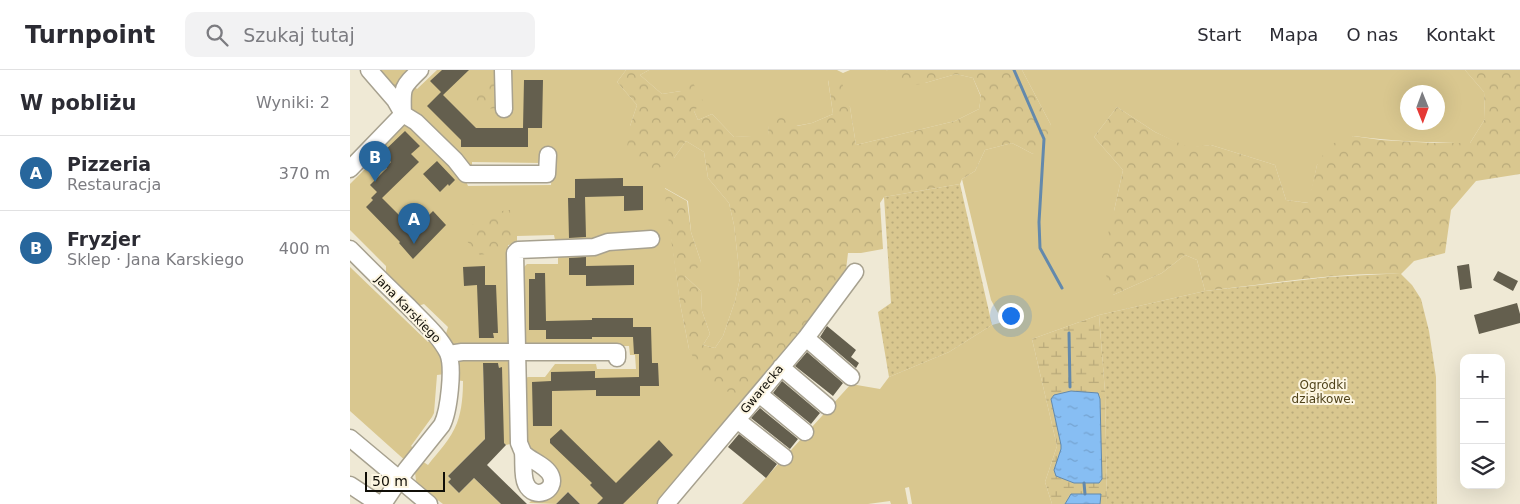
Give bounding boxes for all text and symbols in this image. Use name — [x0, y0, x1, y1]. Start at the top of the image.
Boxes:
search box — [185, 12, 535, 57]
text: Turnpoint — [25, 21, 155, 49]
icon: search — [203, 21, 231, 49]
text: Szukaj tutaj — [243, 24, 355, 46]
text: Start — [1197, 24, 1241, 45]
text: Mapa — [1269, 24, 1318, 45]
text: O nas — [1346, 24, 1398, 45]
text: Kontakt — [1426, 24, 1495, 45]
north arrow — [1400, 85, 1445, 130]
text: W pobliżu — [20, 91, 137, 115]
text: Wyniki: 2 — [256, 93, 330, 112]
pin: B — [359, 141, 391, 182]
text: Pizzeria — [67, 153, 151, 175]
text: A — [30, 164, 42, 183]
text: 370 m — [279, 164, 330, 183]
text: Restauracja — [67, 175, 161, 194]
pin: A — [398, 203, 430, 244]
text: Fryzjer — [67, 228, 140, 250]
text: B — [30, 239, 42, 258]
text: 400 m — [279, 239, 330, 258]
text: Sklep · Jana Karskiego — [67, 250, 244, 269]
street label: Jana Karskiego — [372, 272, 444, 346]
your location — [998, 303, 1024, 329]
map controls — [1460, 354, 1505, 489]
button: + — [1460, 354, 1505, 399]
street label: Gwarecka — [738, 362, 786, 416]
park label: Ogródki działkowe. — [1292, 378, 1354, 406]
button: − — [1460, 399, 1505, 444]
button: layers — [1460, 444, 1505, 489]
scale bar — [365, 469, 445, 492]
text: 50 m — [372, 473, 408, 489]

